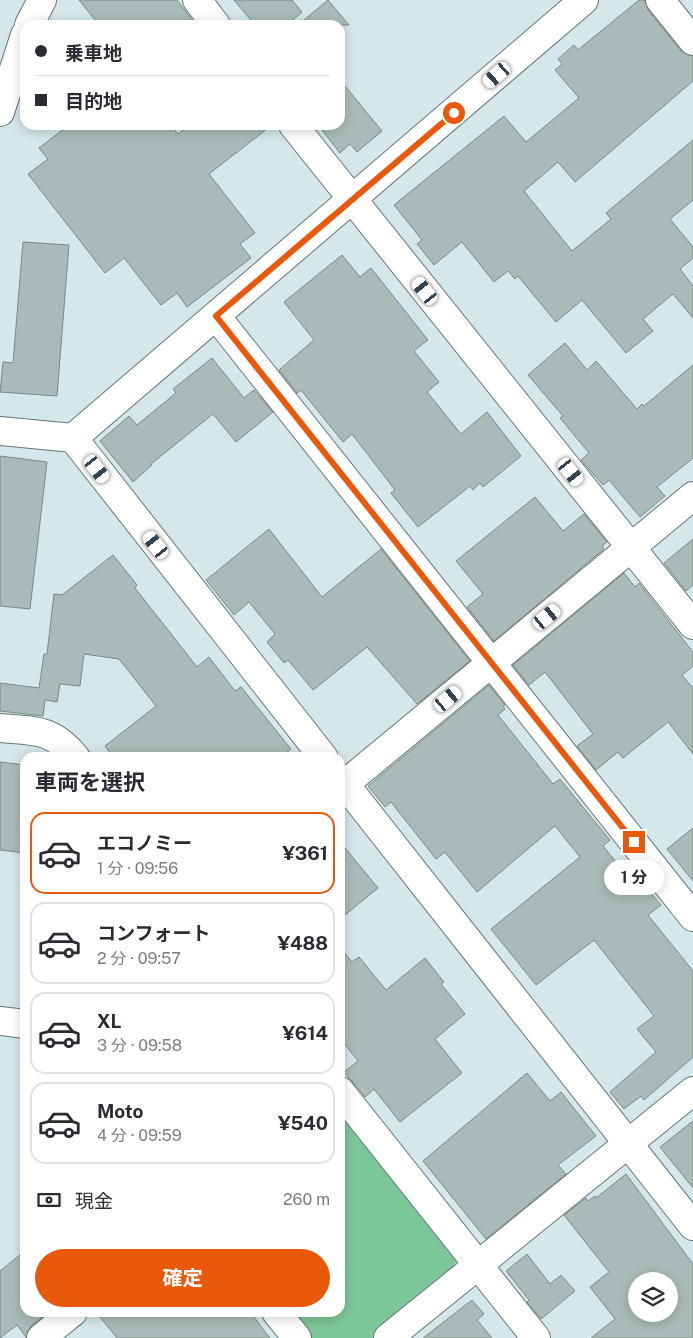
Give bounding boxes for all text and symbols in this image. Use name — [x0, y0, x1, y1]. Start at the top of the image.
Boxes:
text: 乗車地 — [65, 42, 122, 64]
car — [480, 59, 513, 91]
text: 目的地 — [65, 90, 122, 112]
route start — [443, 102, 465, 124]
car — [409, 275, 440, 307]
car — [81, 453, 112, 485]
car — [555, 456, 586, 488]
car — [140, 529, 171, 561]
car — [530, 602, 563, 632]
car — [431, 684, 464, 714]
text: 車両を選択 — [35, 769, 145, 795]
icon: car — [37, 831, 82, 876]
route end — [623, 831, 645, 853]
text: エコノミー — [97, 832, 192, 854]
text: ¥361 — [282, 842, 328, 864]
text: 1 分 · 09:56 — [97, 859, 178, 878]
callout: 1 分 — [604, 860, 664, 894]
text: 1 分 — [621, 868, 647, 887]
icon: car — [37, 921, 82, 966]
text: コンフォート — [97, 922, 210, 944]
text: ¥488 — [278, 932, 328, 954]
text: 2 分 · 09:57 — [97, 949, 181, 968]
text: XL — [97, 1010, 122, 1032]
icon: car — [37, 1011, 82, 1056]
text: ¥614 — [282, 1022, 328, 1044]
text: 3 分 · 09:58 — [97, 1036, 182, 1055]
text: Moto — [97, 1100, 143, 1122]
icon: car — [37, 1101, 82, 1146]
text: ¥540 — [278, 1112, 328, 1134]
text: 4 分 · 09:59 — [97, 1126, 182, 1145]
icon: cash — [35, 1186, 63, 1214]
text: 現金 — [75, 1190, 113, 1212]
text: 260 m — [283, 1190, 330, 1209]
button: 確定 — [35, 1249, 330, 1307]
map controls — [628, 1272, 678, 1322]
button: layers — [628, 1272, 678, 1322]

